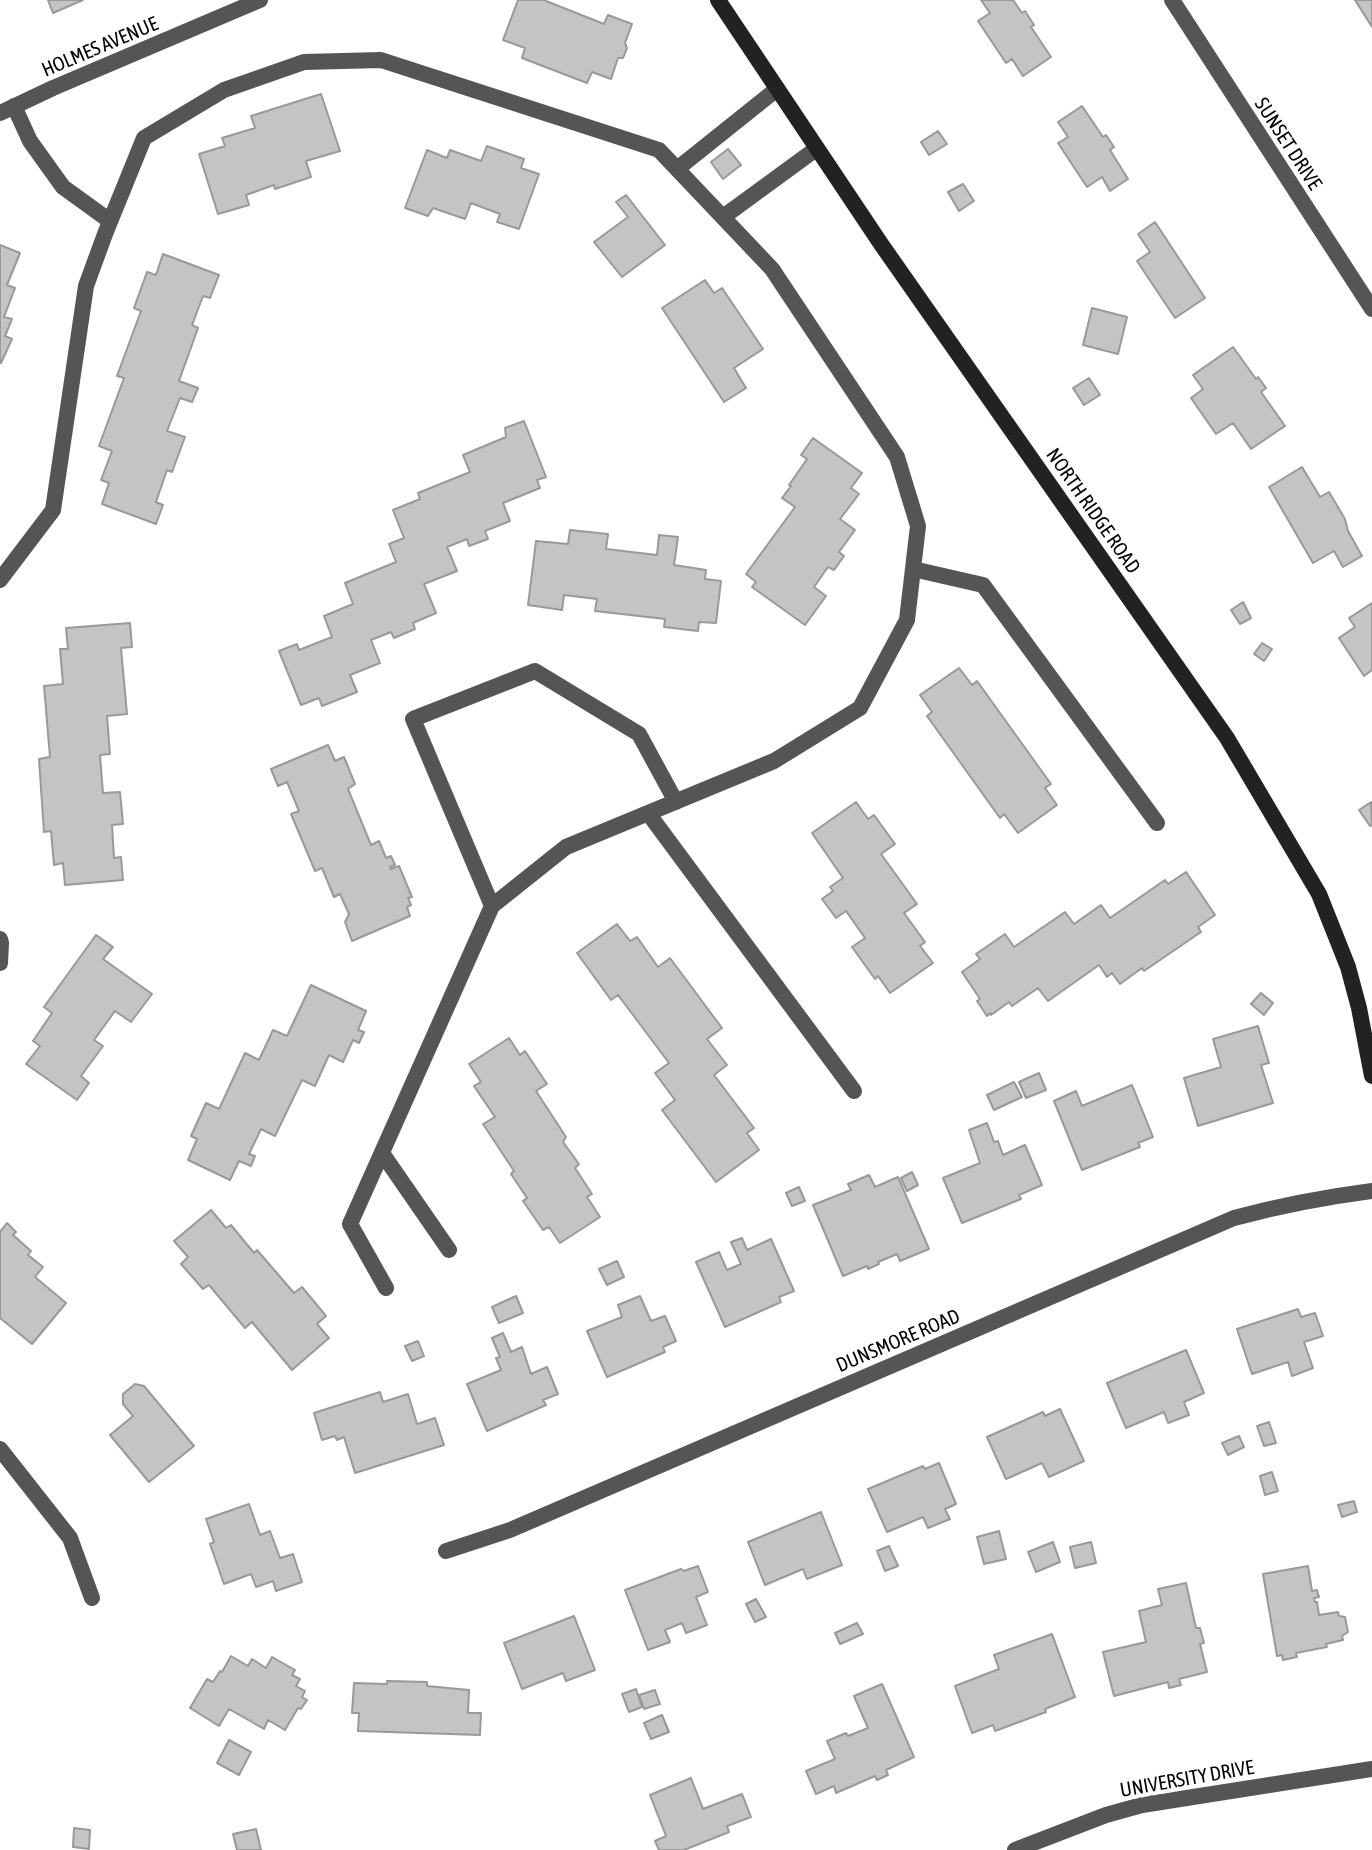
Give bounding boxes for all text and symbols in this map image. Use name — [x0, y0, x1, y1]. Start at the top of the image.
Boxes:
street label: HOLMES AVENUE — [38, 12, 162, 82]
street label: SUNSET DRIVE — [1249, 93, 1327, 195]
street label: NORTH RIDGE ROAD — [1041, 444, 1145, 578]
street label: DUNSMORE ROAD — [833, 1304, 963, 1378]
street label: UNIVERSITY DRIVE — [1118, 1755, 1256, 1803]

